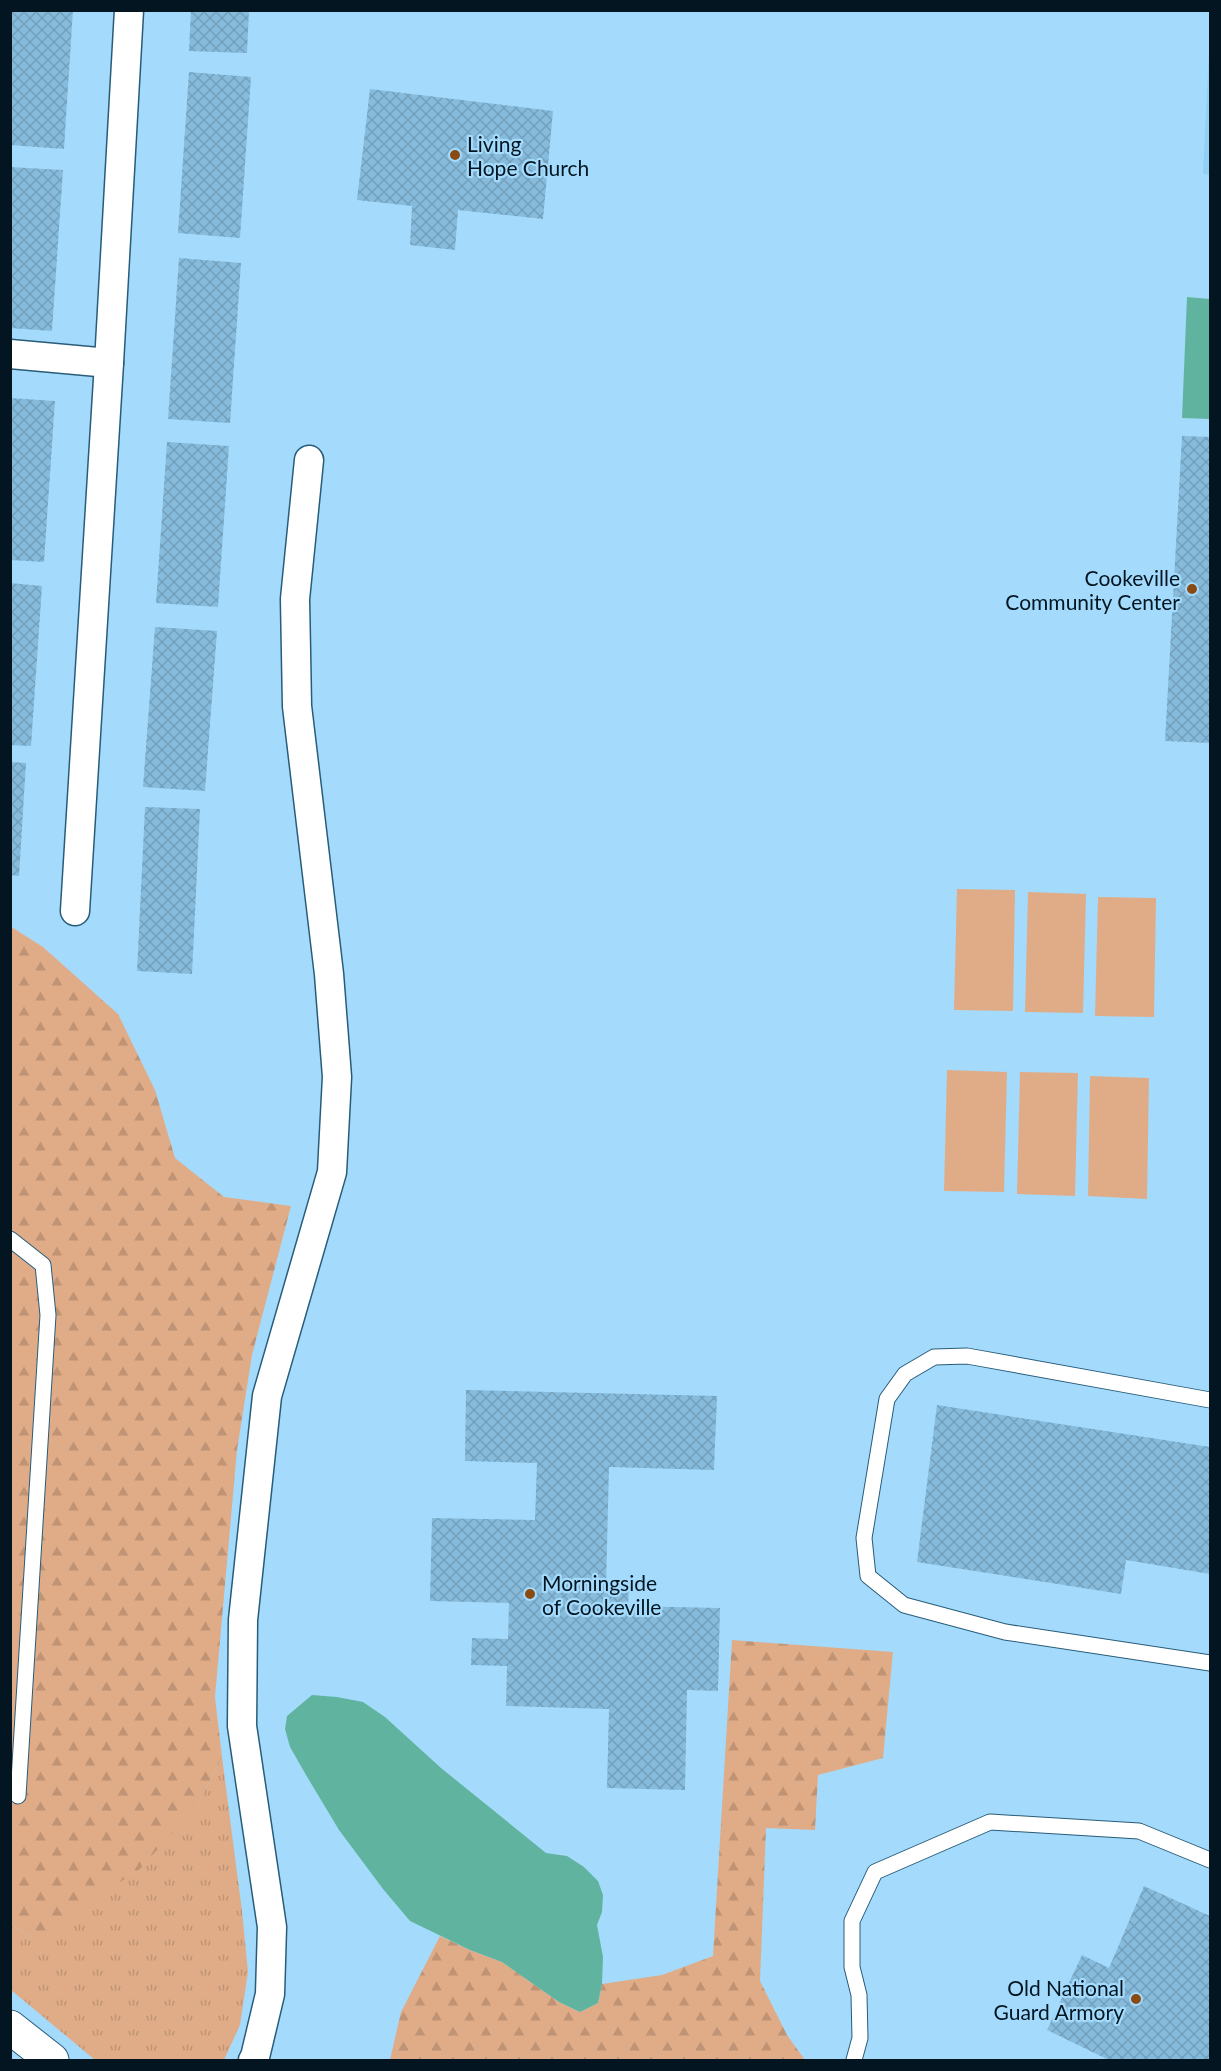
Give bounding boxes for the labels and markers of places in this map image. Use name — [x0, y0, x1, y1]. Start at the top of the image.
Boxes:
place label: Living Hope Church — [467, 131, 589, 180]
marker: Living Hope Church — [448, 148, 462, 162]
place label: Cookeville Community Center — [1005, 565, 1180, 614]
marker: Cookeville Community Center — [1185, 582, 1199, 596]
place label: Morningside of Cookeville — [542, 1570, 661, 1619]
marker: Morningside of Cookeville — [523, 1587, 537, 1601]
place label: Old National Guard Armory — [994, 1975, 1124, 2024]
marker: Old National Guard Armory — [1129, 1992, 1143, 2006]

